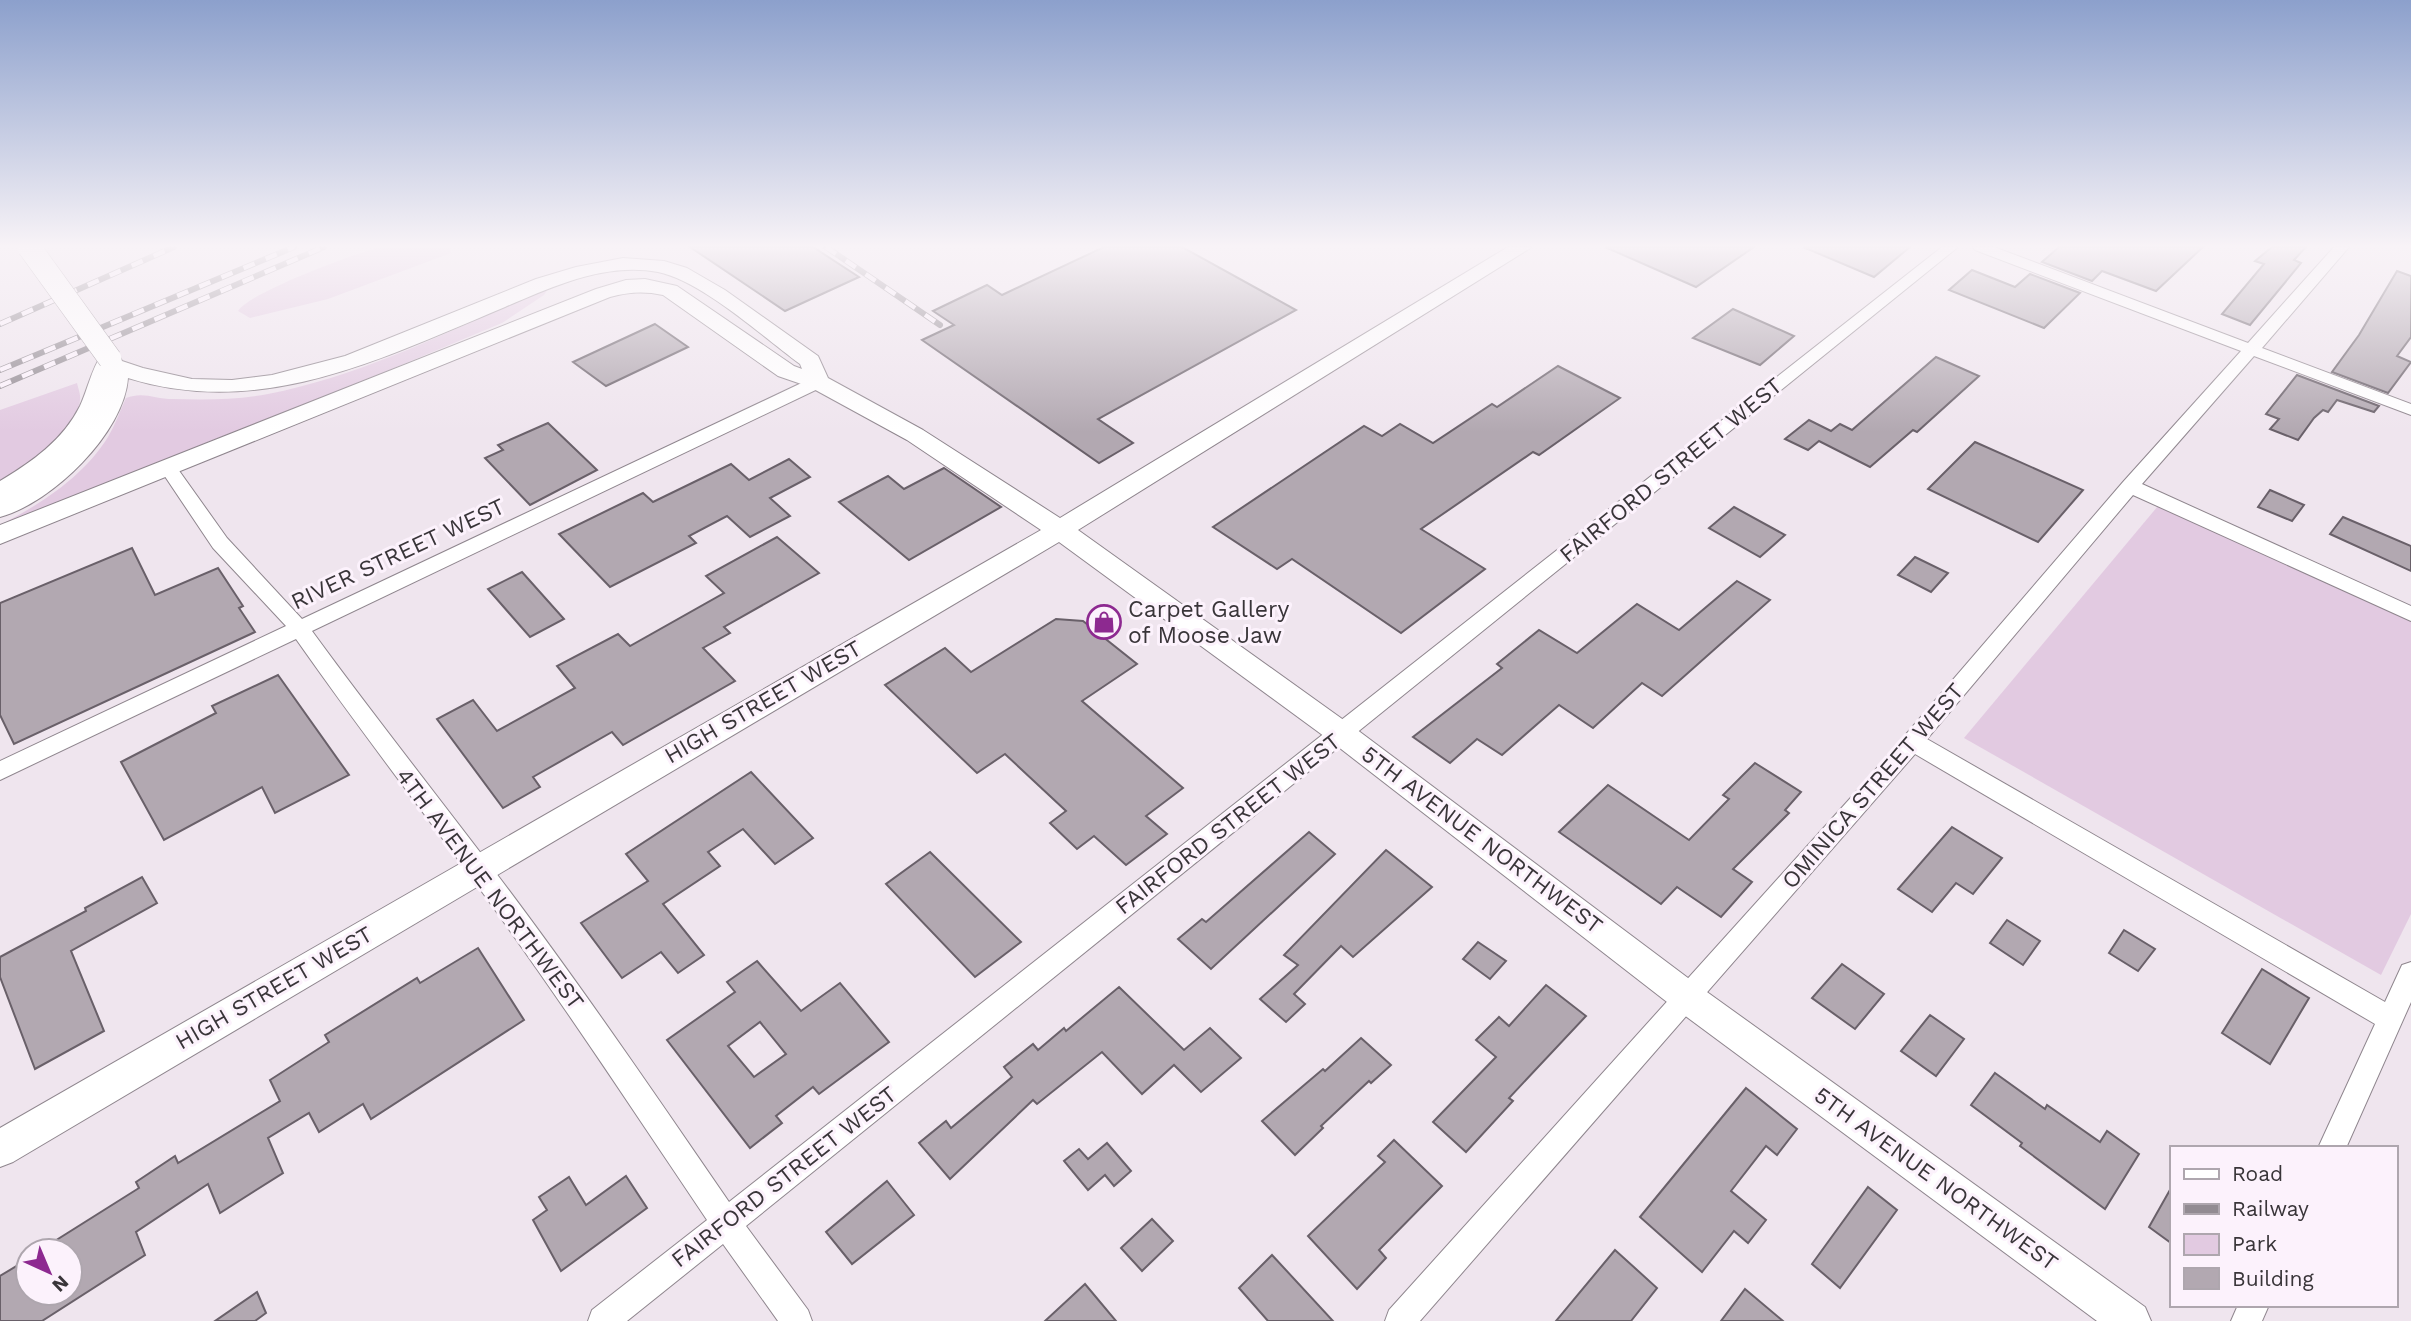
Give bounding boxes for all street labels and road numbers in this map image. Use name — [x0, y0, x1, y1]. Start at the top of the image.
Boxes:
street label: FAIRFORD STREET WEST — [1554, 372, 1788, 568]
street label: RIVER STREET WEST — [287, 493, 509, 615]
street label: HIGH STREET WEST — [660, 635, 866, 769]
street label: OMINICA STREET WEST — [1777, 678, 1970, 894]
street label: FAIRFORD STREET WEST — [1110, 728, 1346, 920]
street label: 5TH AVENUE NORTHWEST — [1356, 741, 1608, 939]
street label: 4TH AVENUE NORTHWEST — [391, 763, 590, 1015]
street label: HIGH STREET WEST — [171, 921, 377, 1055]
street label: FAIRFORD STREET WEST — [666, 1081, 902, 1273]
street label: 5TH AVENUE NORTHWEST — [1809, 1082, 2063, 1277]

